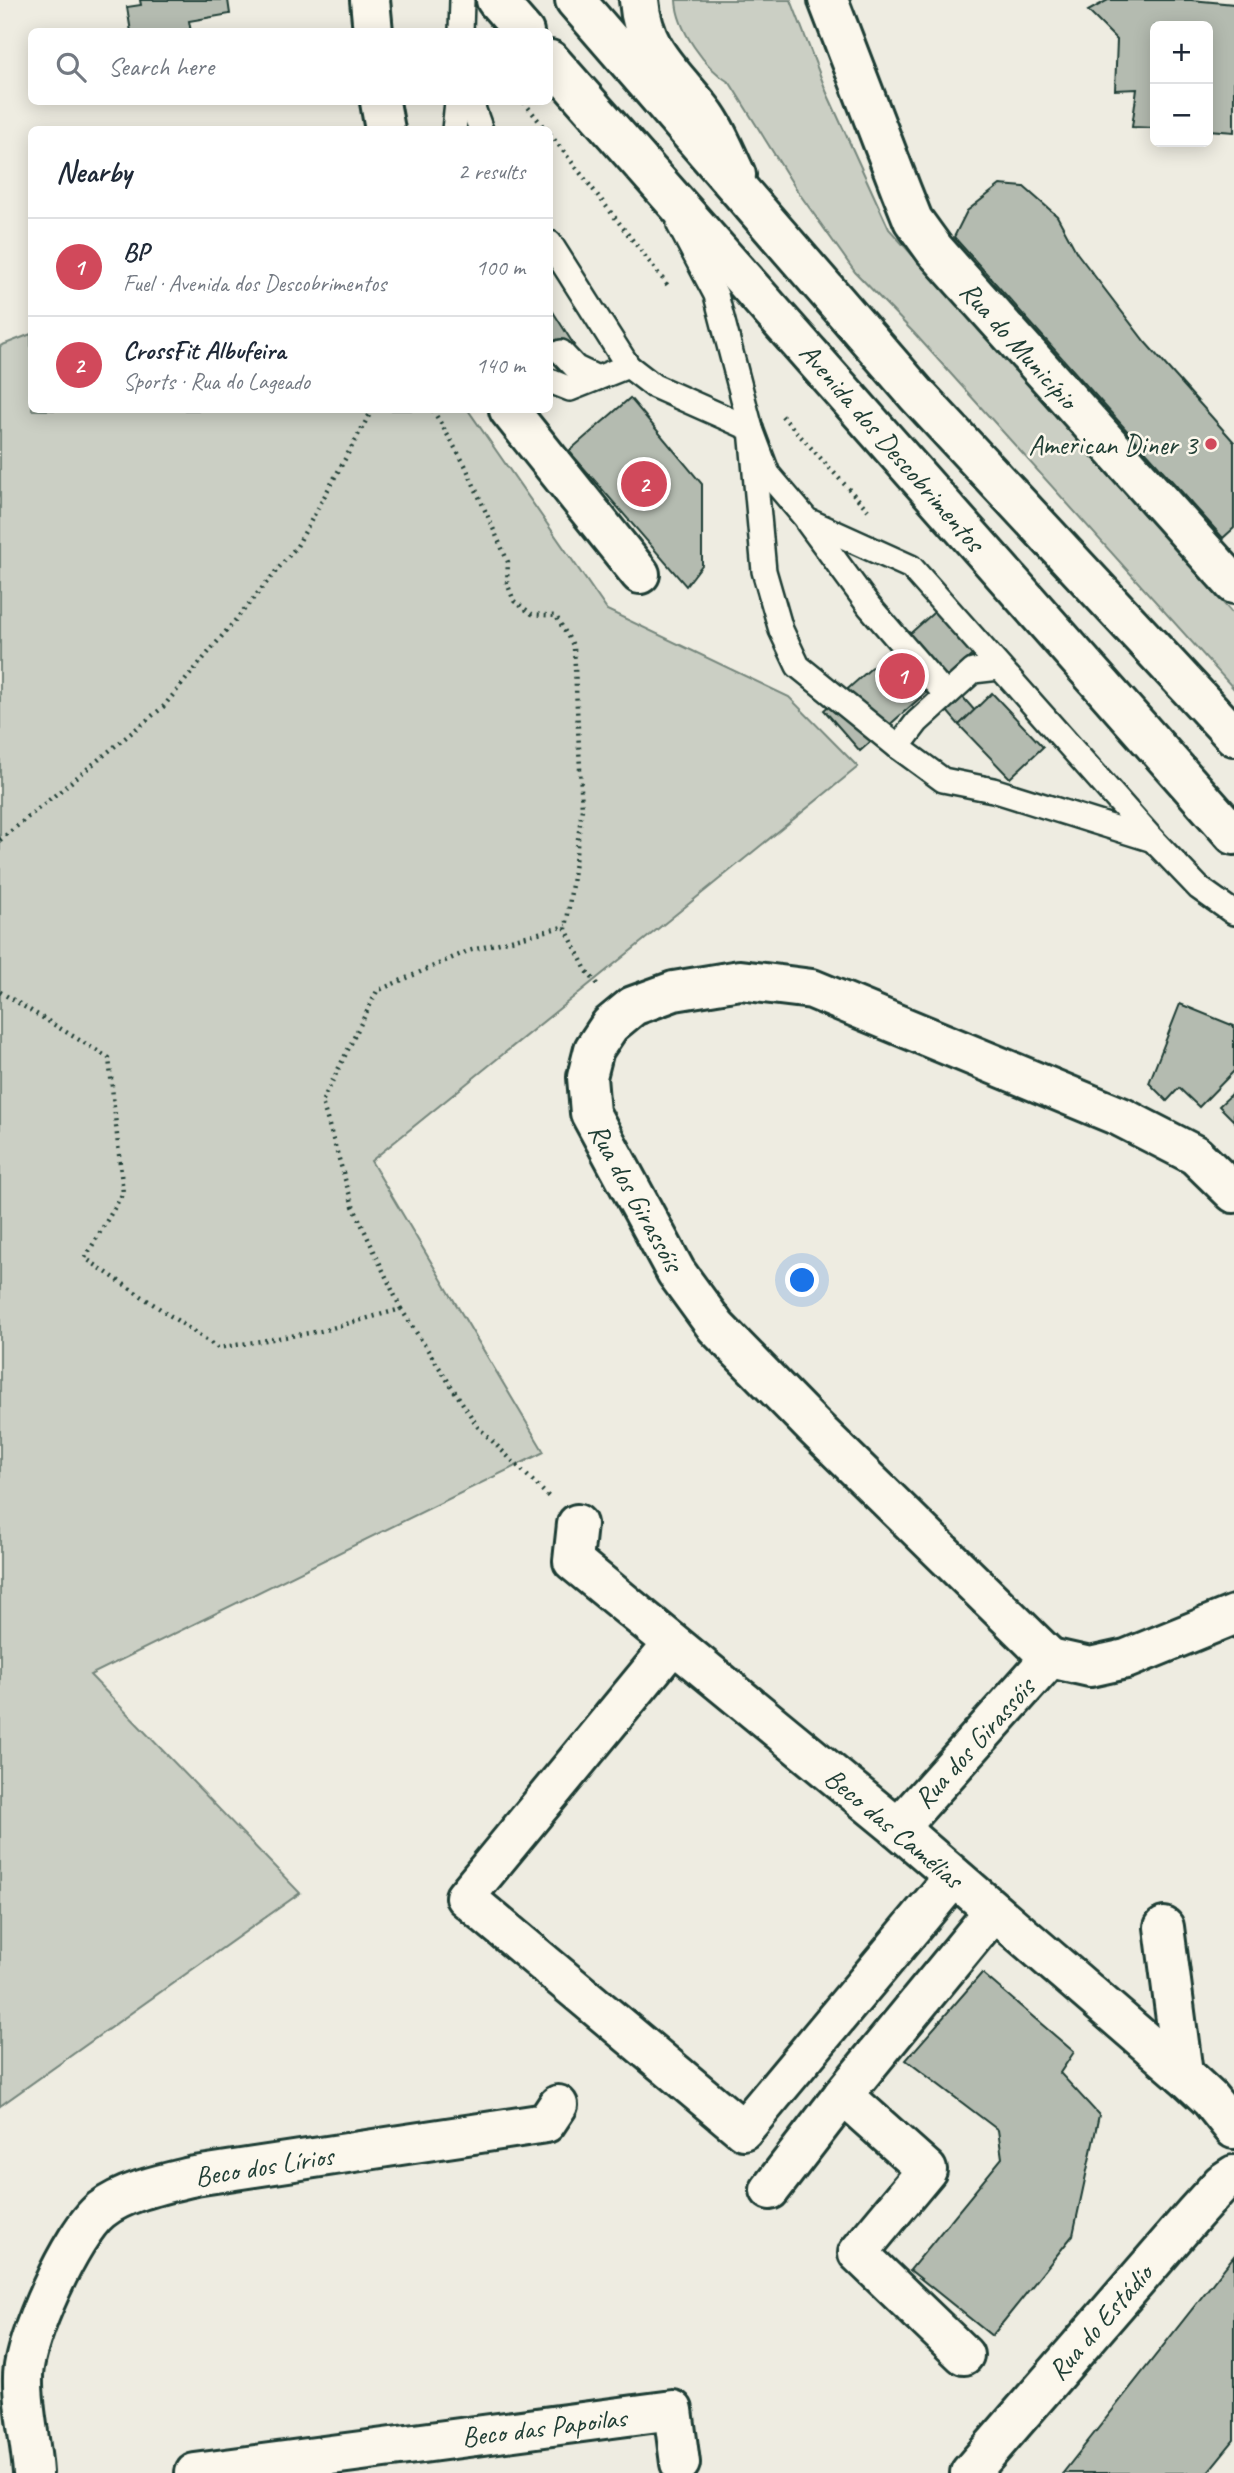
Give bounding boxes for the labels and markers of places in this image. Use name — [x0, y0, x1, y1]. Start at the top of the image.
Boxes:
place label: American Diner 3 — [1029, 427, 1199, 462]
marker: American Diner 3 — [1203, 436, 1219, 452]
pin: 2 — [621, 458, 667, 510]
pin: 1 — [879, 650, 925, 702]

